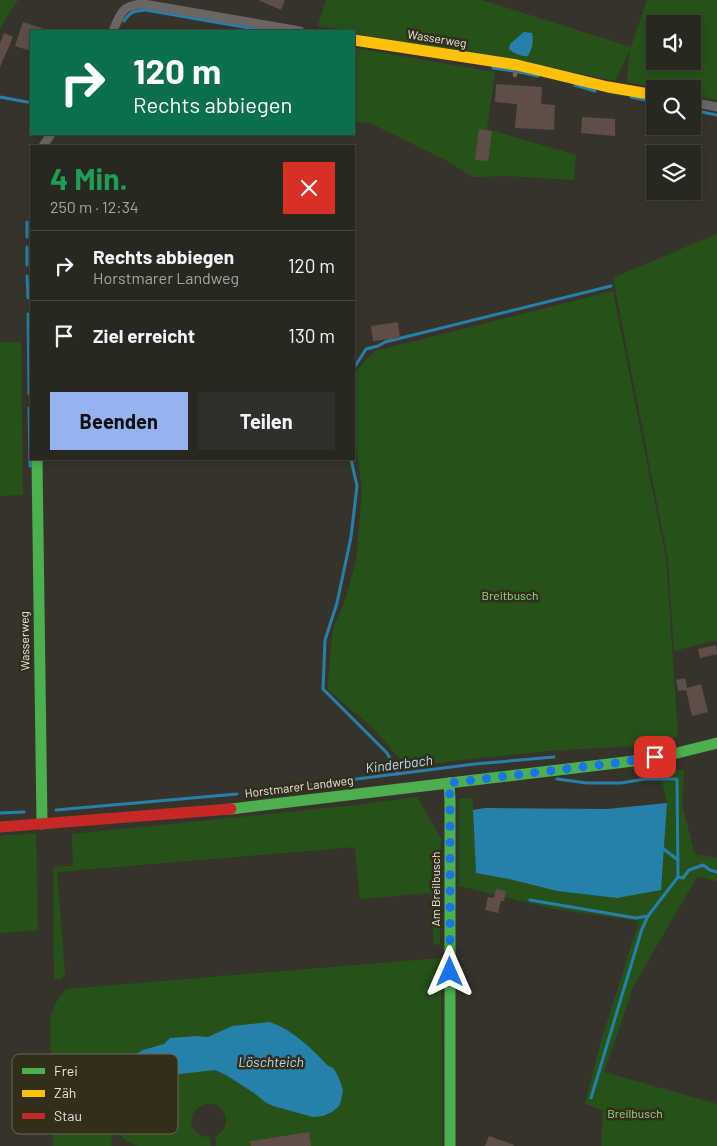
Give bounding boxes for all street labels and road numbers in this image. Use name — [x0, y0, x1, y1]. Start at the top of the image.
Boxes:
street label: Wasserweg — [407, 26, 468, 50]
street label: Wasserweg — [16, 611, 32, 671]
street label: Horstmarer Landweg — [244, 772, 354, 800]
street label: Am Breilbusch — [428, 851, 442, 927]

